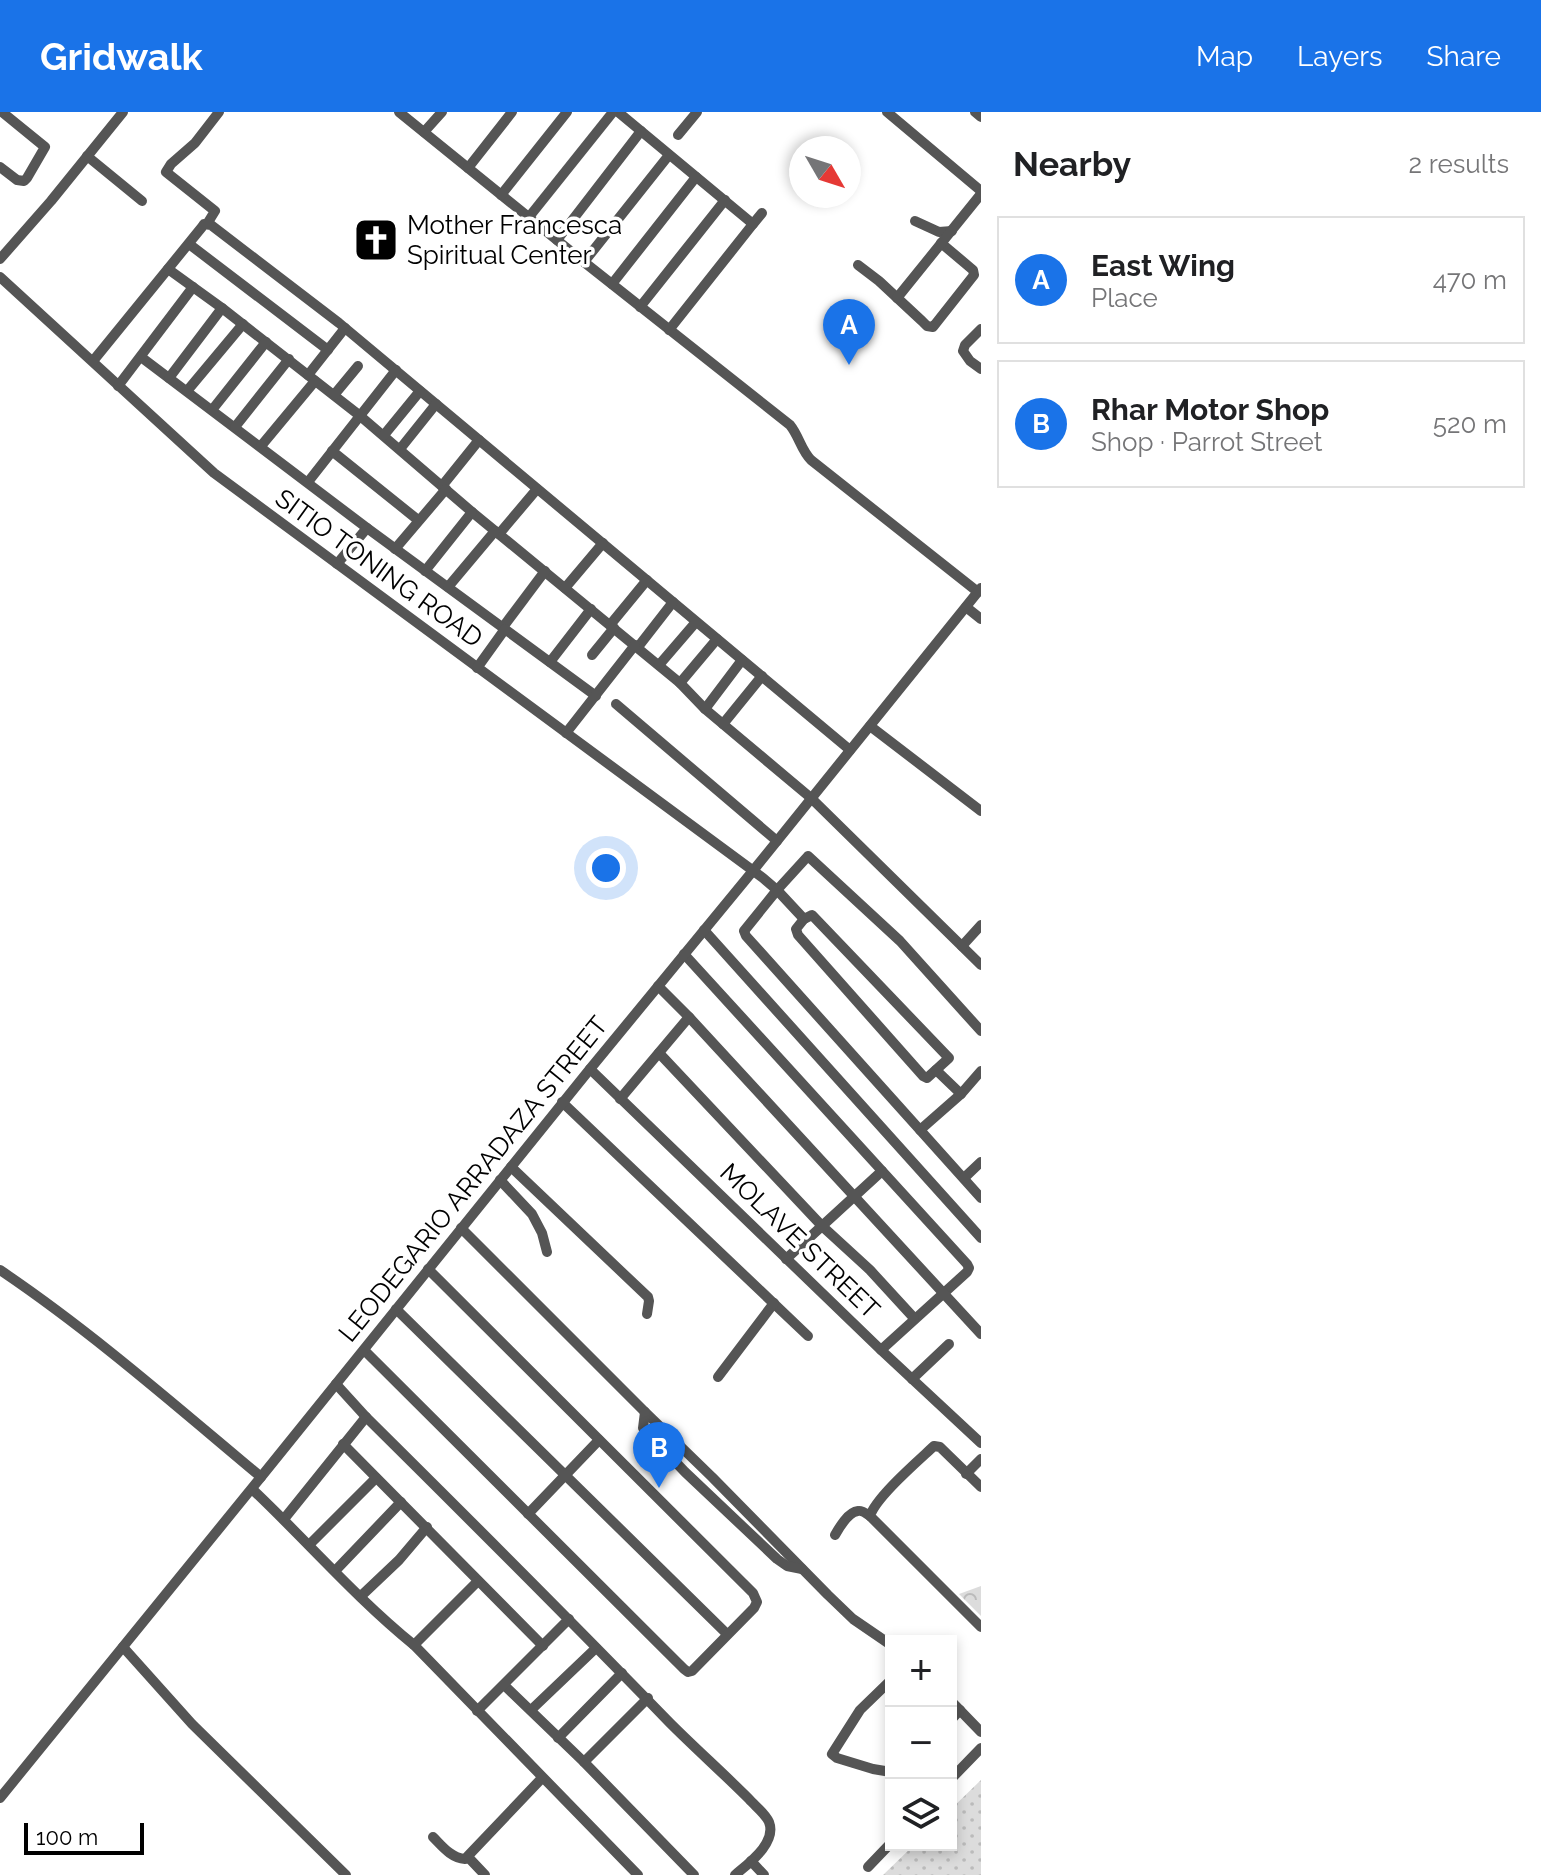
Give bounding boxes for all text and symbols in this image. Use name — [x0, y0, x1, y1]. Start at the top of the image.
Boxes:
text: Gridwalk — [40, 34, 203, 79]
text: Map — [1196, 40, 1253, 73]
text: Layers — [1297, 40, 1383, 73]
text: Share — [1427, 40, 1501, 73]
north arrow — [789, 136, 861, 208]
text: Nearby — [1013, 144, 1131, 184]
text: 2 results — [1409, 149, 1509, 179]
place label: Mother Francesca Spiritual Center — [407, 210, 622, 270]
church icon: Mother Francesca Spiritual Center — [352, 216, 400, 264]
text: East Wing — [1091, 248, 1235, 283]
text: A — [1032, 265, 1050, 295]
text: 470 m — [1433, 265, 1507, 295]
text: Place — [1091, 283, 1158, 313]
pin: A — [823, 299, 875, 365]
text: Rhar Motor Shop — [1091, 392, 1329, 427]
text: B — [1032, 409, 1050, 439]
text: 520 m — [1433, 409, 1507, 439]
text: Shop · Parrot Street — [1091, 427, 1322, 457]
street label: SITIO TONING ROAD — [270, 483, 488, 653]
your location — [586, 848, 626, 888]
street label: LEODEGARIO ARRADAZA STREET — [332, 1010, 614, 1348]
street label: MOLAVE STREET — [714, 1157, 886, 1325]
pin: B — [633, 1422, 685, 1488]
map controls — [885, 1635, 957, 1851]
button: + — [885, 1635, 957, 1707]
button: − — [885, 1707, 957, 1779]
button: layers — [885, 1779, 957, 1851]
scale bar — [24, 1819, 144, 1855]
text: 100 m — [36, 1824, 98, 1850]

